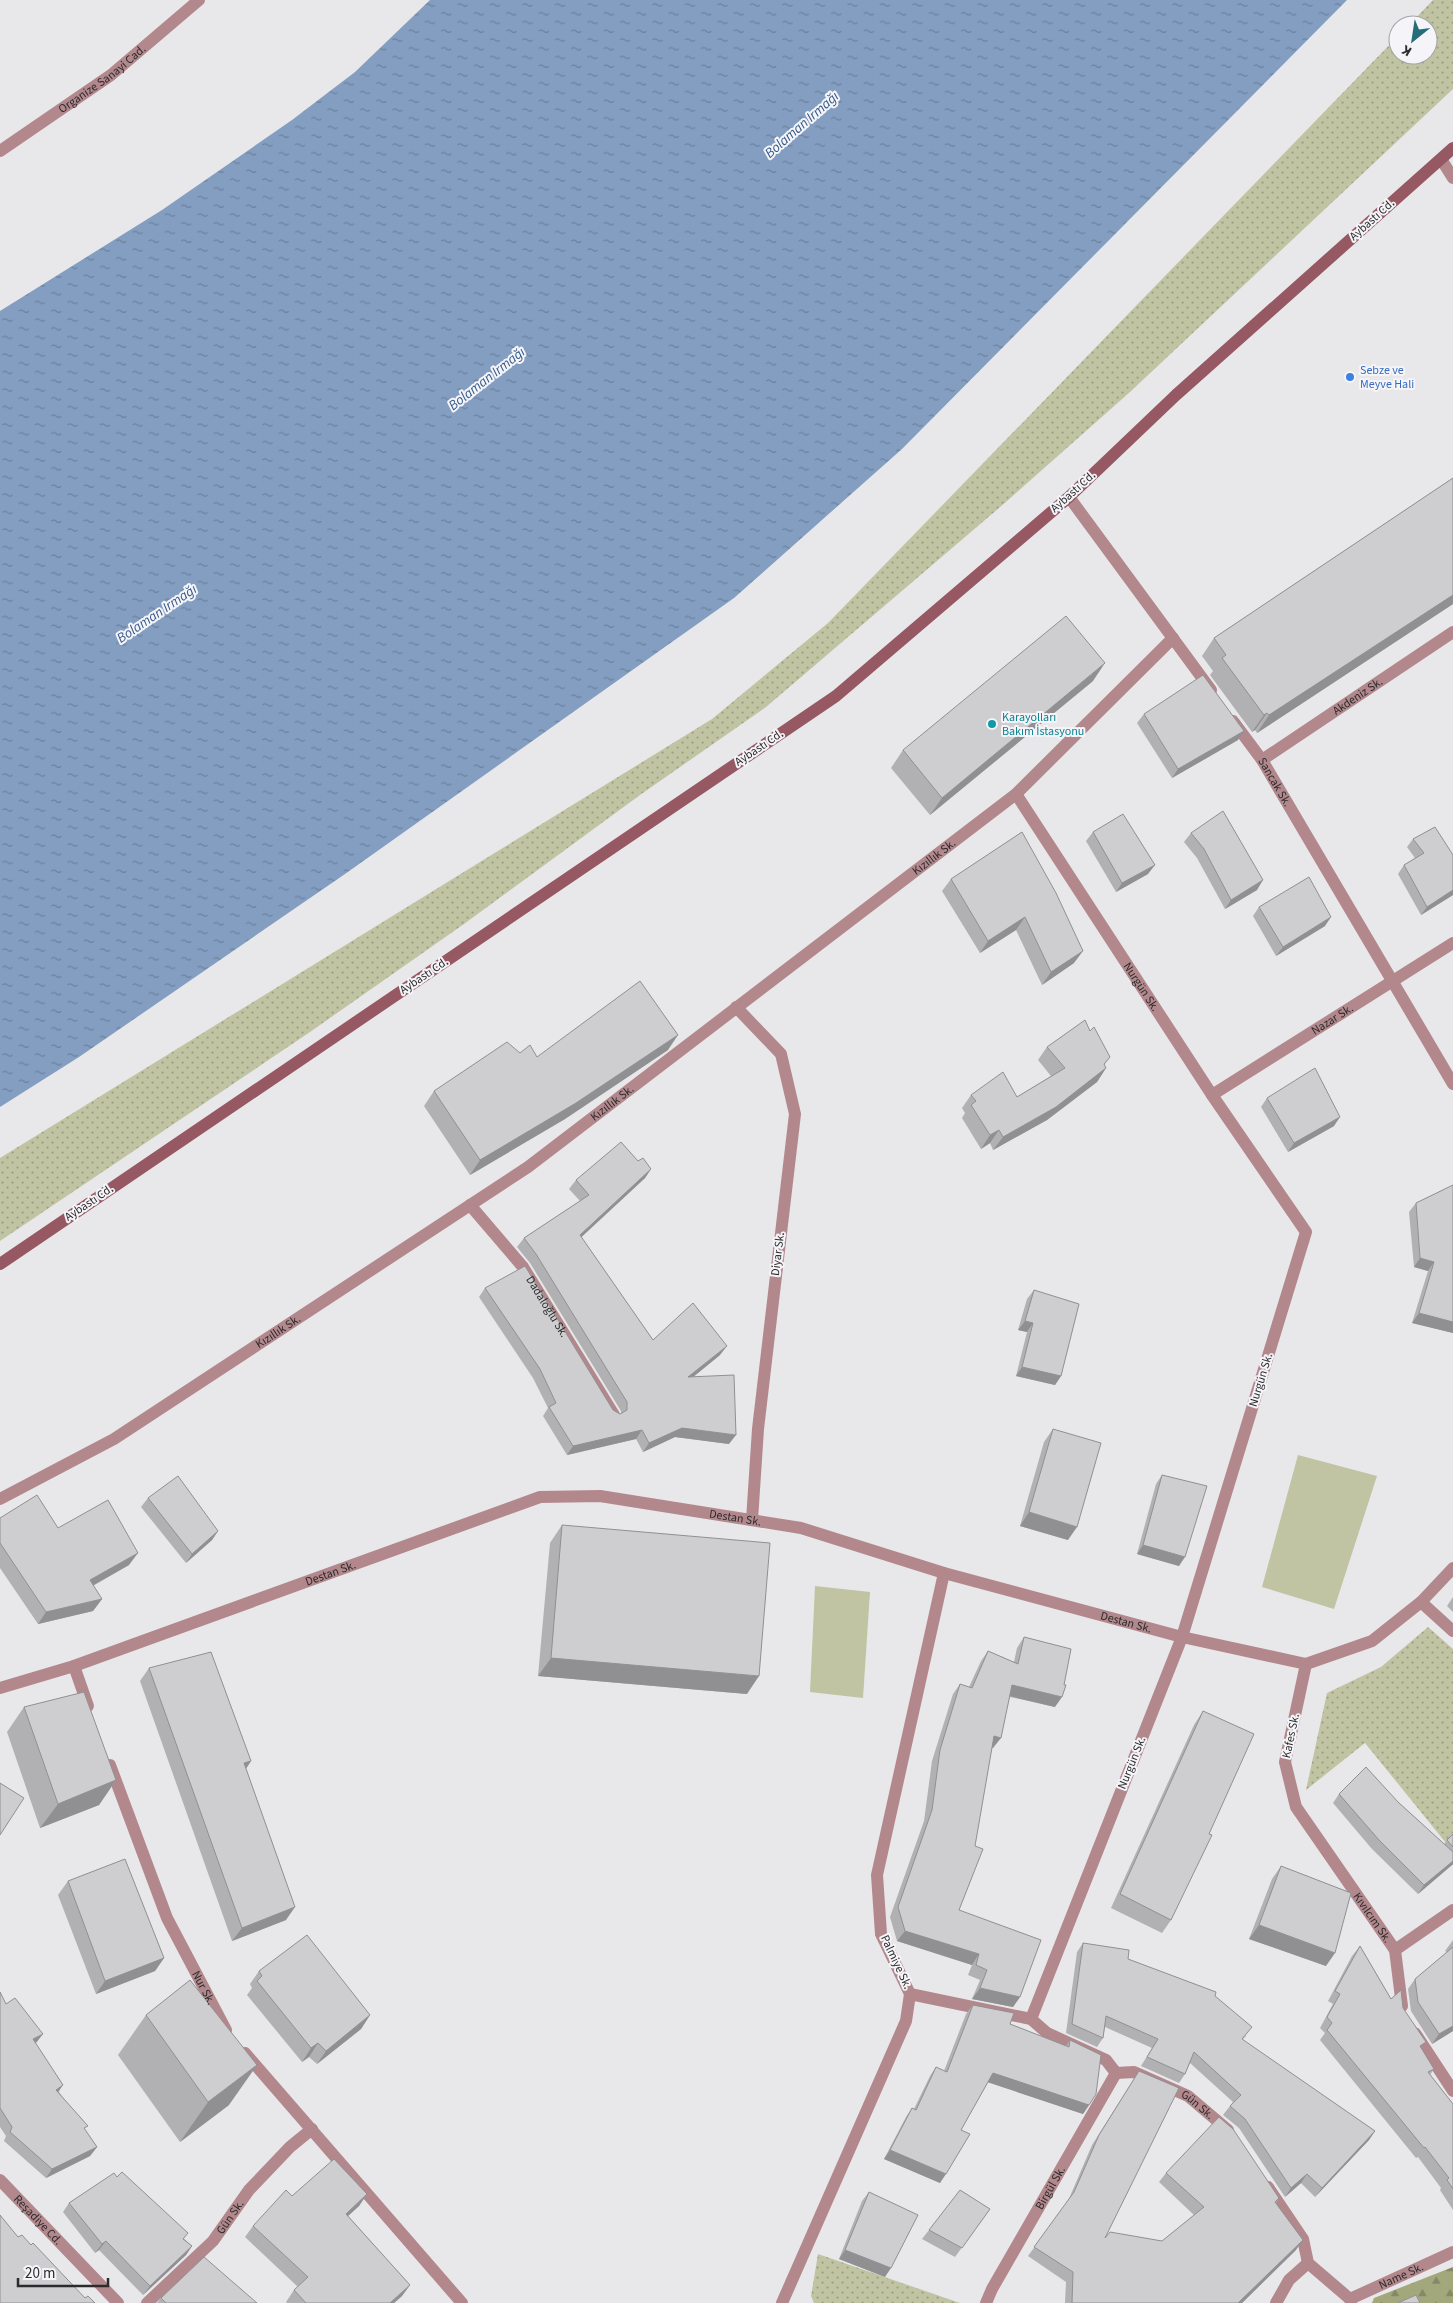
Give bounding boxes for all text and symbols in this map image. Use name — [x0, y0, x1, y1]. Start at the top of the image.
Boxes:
north arrow — [1388, 15, 1438, 65]
text: K — [1398, 39, 1416, 61]
street label: Organize Sanayi Cad. — [55, 40, 149, 117]
water label: Bolaman Irmağı — [760, 87, 844, 163]
street label: Aybastı Cd. — [1346, 195, 1398, 245]
water label: Bolaman Irmağı — [444, 343, 530, 415]
place label: Sebze ve Meyve Hali — [1360, 362, 1414, 393]
marker: Sebze ve Meyve Hali — [1344, 371, 1356, 383]
street label: Aybastı Cd. — [1047, 467, 1099, 517]
water label: Bolaman Irmağı — [113, 580, 201, 648]
street label: Akdeniz Sk. — [1329, 673, 1386, 719]
place label: Karayolları Bakım İstasyonu — [1002, 709, 1084, 740]
marker: Karayolları Bakım İstasyonu — [986, 718, 998, 730]
street label: Aybastı Cd. — [731, 725, 787, 770]
street label: Sancak Sk. — [1254, 754, 1296, 810]
street label: Kızıllık Sk. — [908, 835, 959, 879]
street label: Aybastı Cd. — [396, 953, 452, 998]
street label: Nurgün Sk. — [1119, 959, 1164, 1015]
street label: Nazar Sk. — [1308, 1000, 1356, 1039]
street label: Kızıllık Sk. — [587, 1081, 637, 1125]
street label: Aybastı Cd. — [61, 1180, 117, 1225]
street label: Diyar Sk. — [767, 1231, 789, 1277]
street label: Dadaloğlu Sk. — [522, 1273, 573, 1341]
street label: Kızıllık Sk. — [252, 1310, 304, 1352]
street label: Nurgün Sk. — [1245, 1351, 1277, 1409]
street label: Destan Sk. — [708, 1505, 763, 1530]
street label: Destan Sk. — [303, 1556, 358, 1590]
street label: Destan Sk. — [1099, 1607, 1154, 1637]
street label: Kafes Sk. — [1278, 1712, 1304, 1760]
street label: Nurgün Sk. — [1114, 1734, 1150, 1792]
street label: Kıvılcım Sk. — [1349, 1889, 1396, 1946]
street label: Palmiye Sk. — [876, 1932, 916, 1992]
street label: Nur Sk. — [188, 1968, 220, 2008]
street label: Gün Sk. — [1179, 2086, 1218, 2123]
street label: Birgül Sk. — [1031, 2163, 1069, 2213]
street label: Reşadiye Cd. — [10, 2191, 66, 2249]
street label: Gün Sk. — [212, 2196, 248, 2238]
scale bar — [18, 2256, 108, 2288]
street label: Name Sk. — [1376, 2258, 1426, 2293]
text: 20 m — [25, 2263, 55, 2284]

